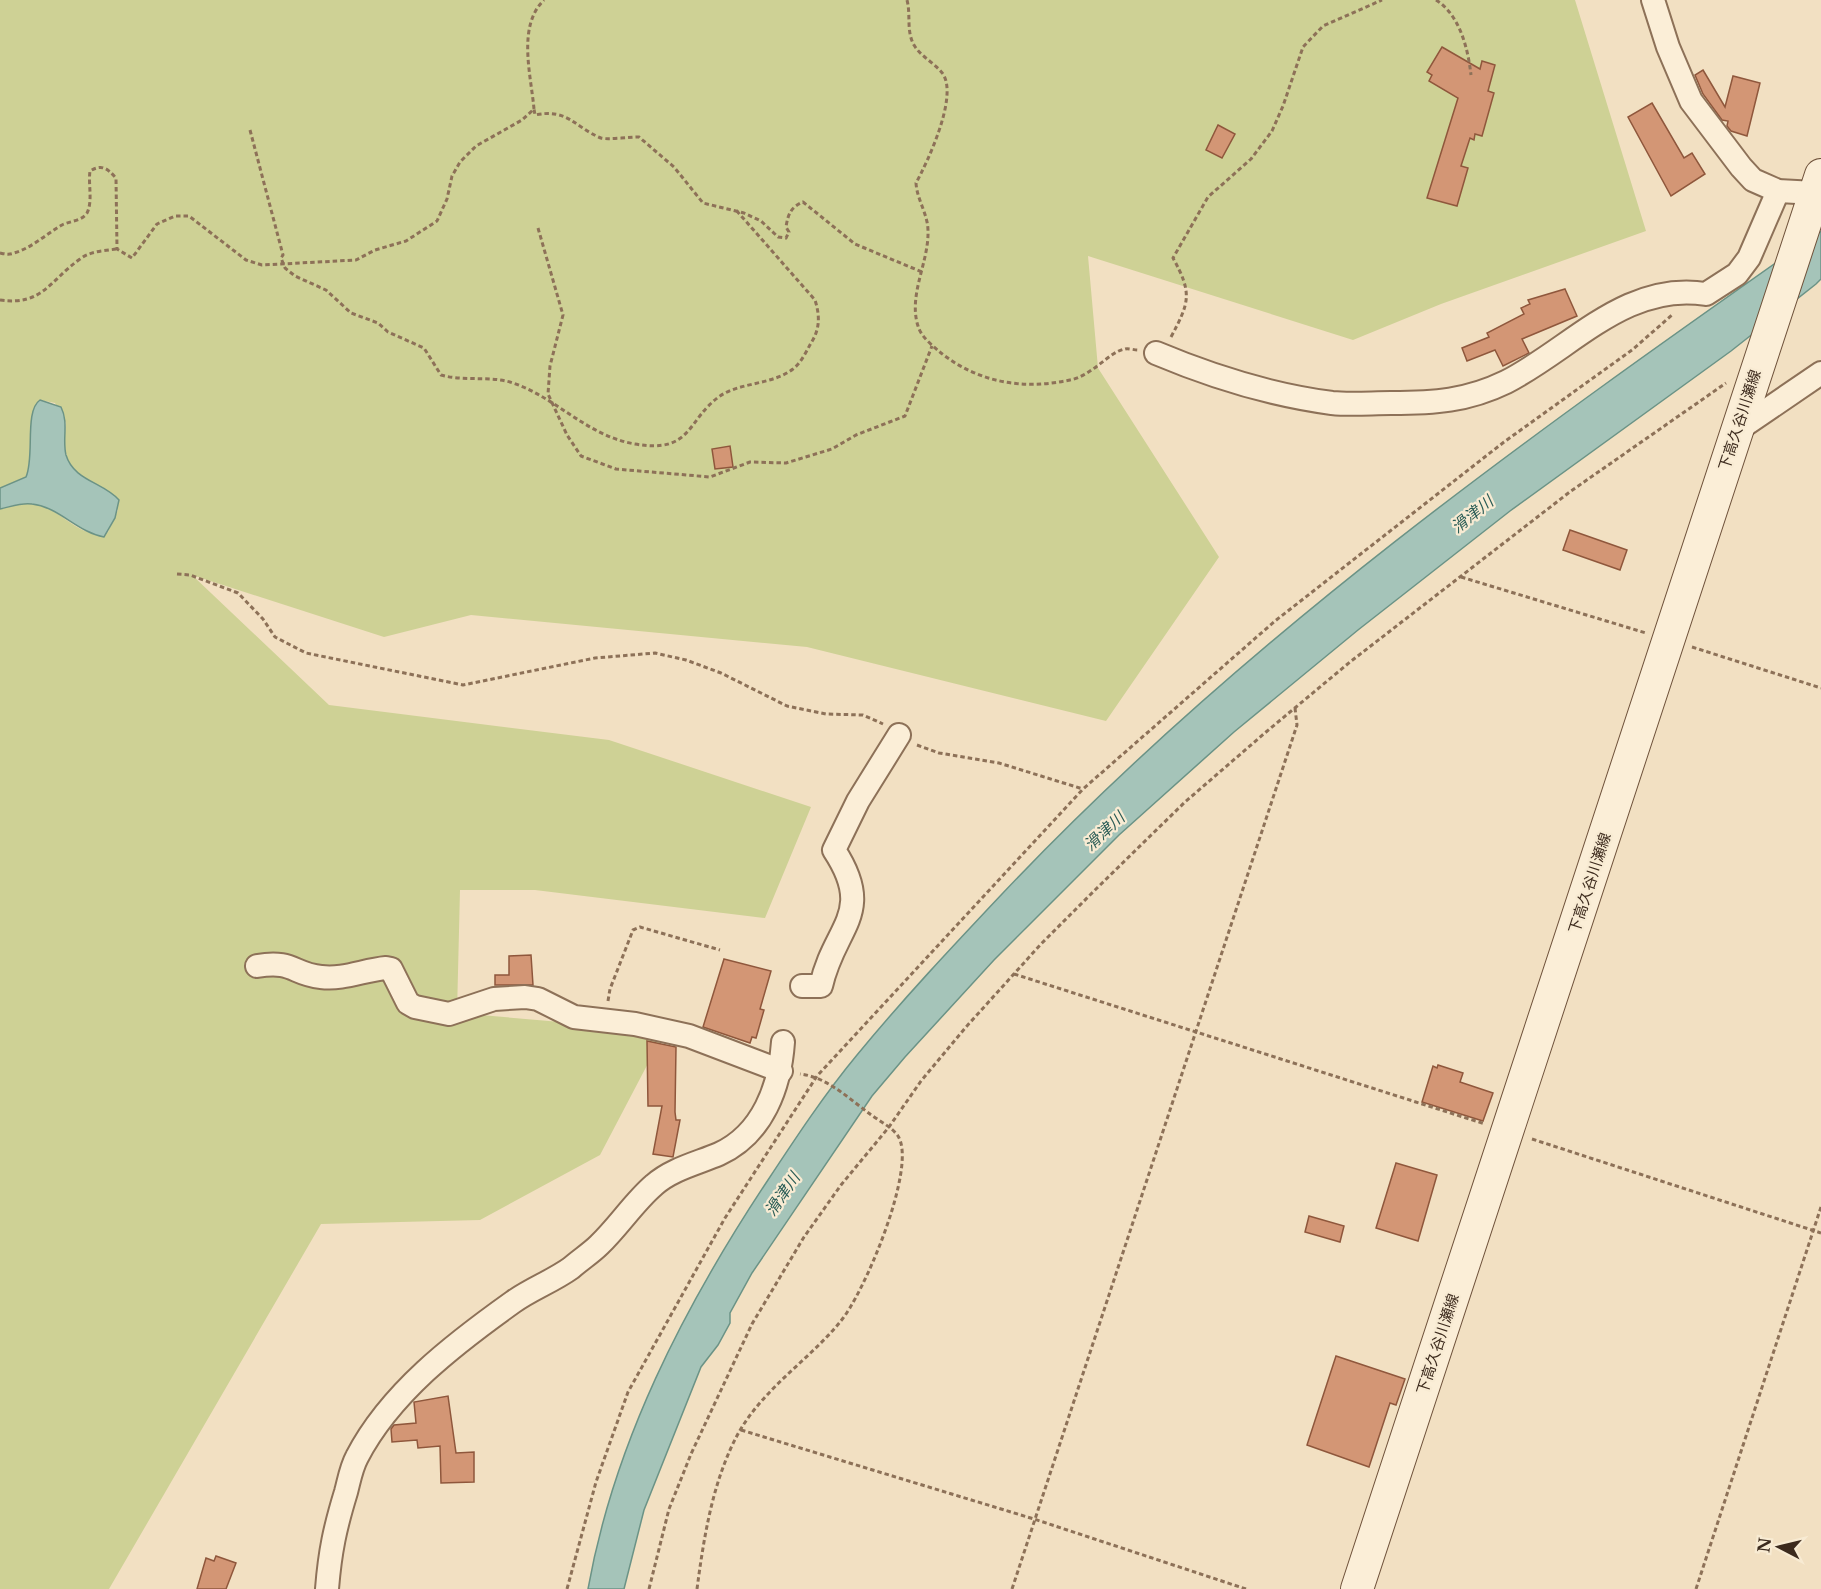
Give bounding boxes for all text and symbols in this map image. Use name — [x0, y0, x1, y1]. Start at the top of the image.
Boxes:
street label: 下高久谷川瀬線 — [1714, 367, 1765, 473]
water label: 滑津川 — [1447, 490, 1498, 537]
water label: 滑津川 — [1080, 806, 1130, 855]
street label: 下高久谷川瀬線 — [1564, 830, 1615, 936]
water label: 滑津川 — [760, 1167, 805, 1219]
street label: 下高久谷川瀬線 — [1412, 1291, 1463, 1397]
north arrow — [1749, 1517, 1809, 1577]
text: N — [1753, 1536, 1775, 1554]

